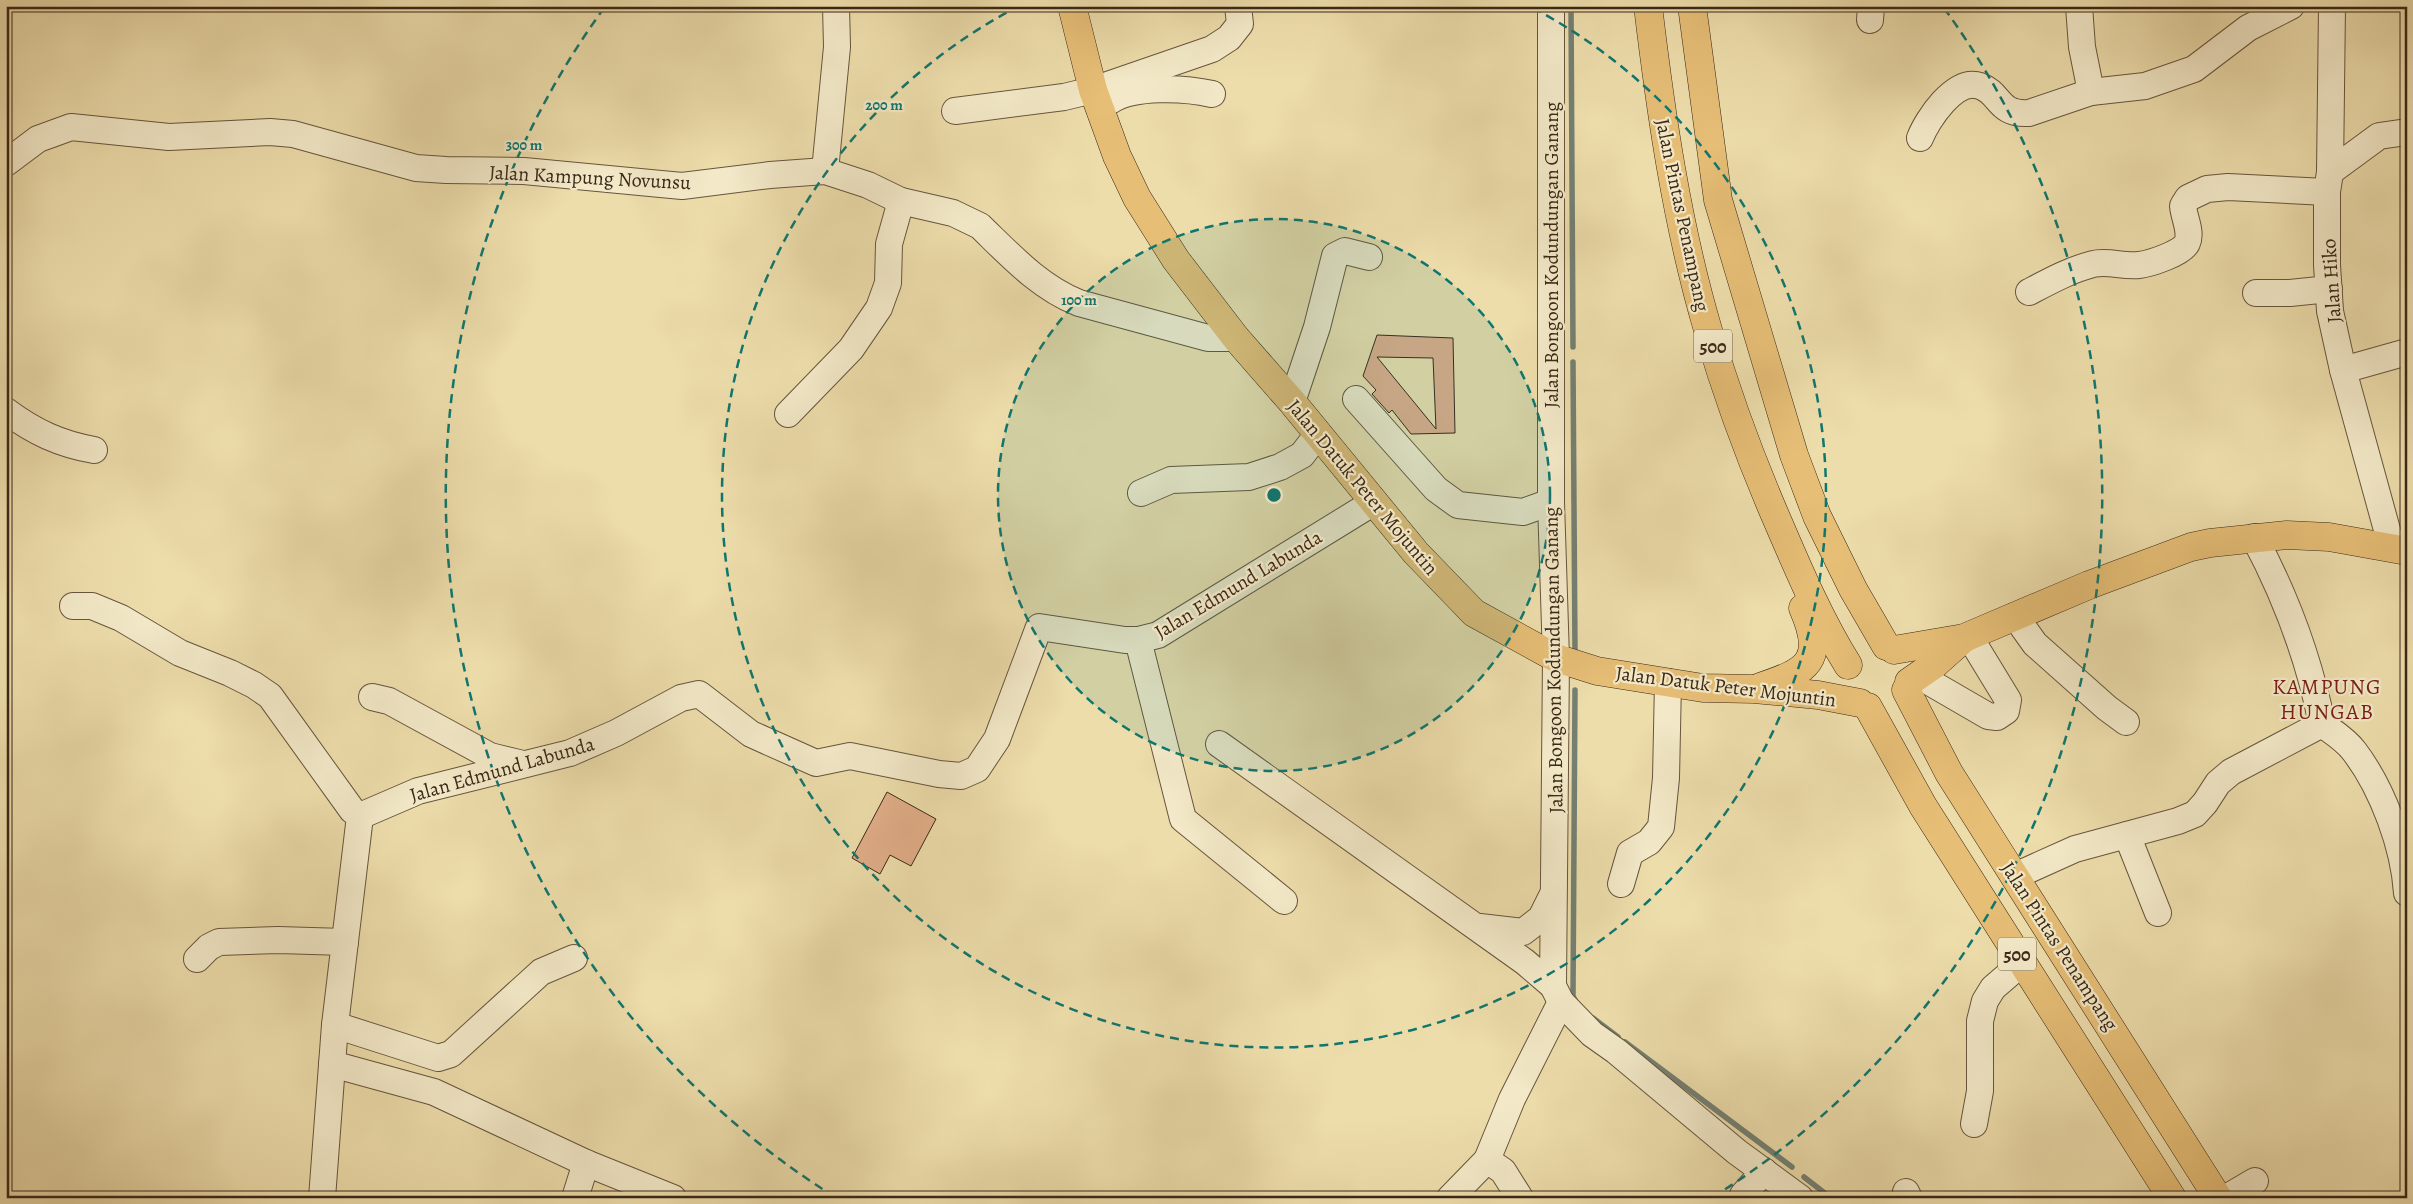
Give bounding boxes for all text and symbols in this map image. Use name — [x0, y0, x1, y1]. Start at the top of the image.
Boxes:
text: 200 m — [865, 95, 903, 115]
street label: Jalan Bongoon Kodundungan Ganang — [1538, 102, 1565, 408]
street label: Jalan Pintas Penampang — [1649, 116, 1716, 314]
text: 300 m — [506, 135, 543, 155]
street label: Jalan Kampung Novunsu — [488, 159, 692, 196]
street label: Jalan Hiko — [2315, 238, 2348, 324]
text: 100 m — [1061, 290, 1097, 310]
road number: 500 — [1694, 330, 1732, 362]
street label: Jalan Datuk Peter Mojuntin — [1281, 394, 1444, 581]
centre of rings — [1265, 486, 1283, 504]
street label: Jalan Bongoon Kodundungan Ganang — [1537, 506, 1570, 814]
street label: Jalan Edmund Labunda — [1149, 523, 1328, 645]
street label: Jalan Datuk Peter Mojuntin — [1614, 660, 1838, 713]
district label: KAMPUNG HUNGAB — [2272, 672, 2382, 727]
street label: Jalan Edmund Labunda — [407, 730, 598, 809]
street label: Jalan Pintas Penampang — [1995, 856, 2124, 1036]
road number: 500 — [1998, 938, 2036, 971]

